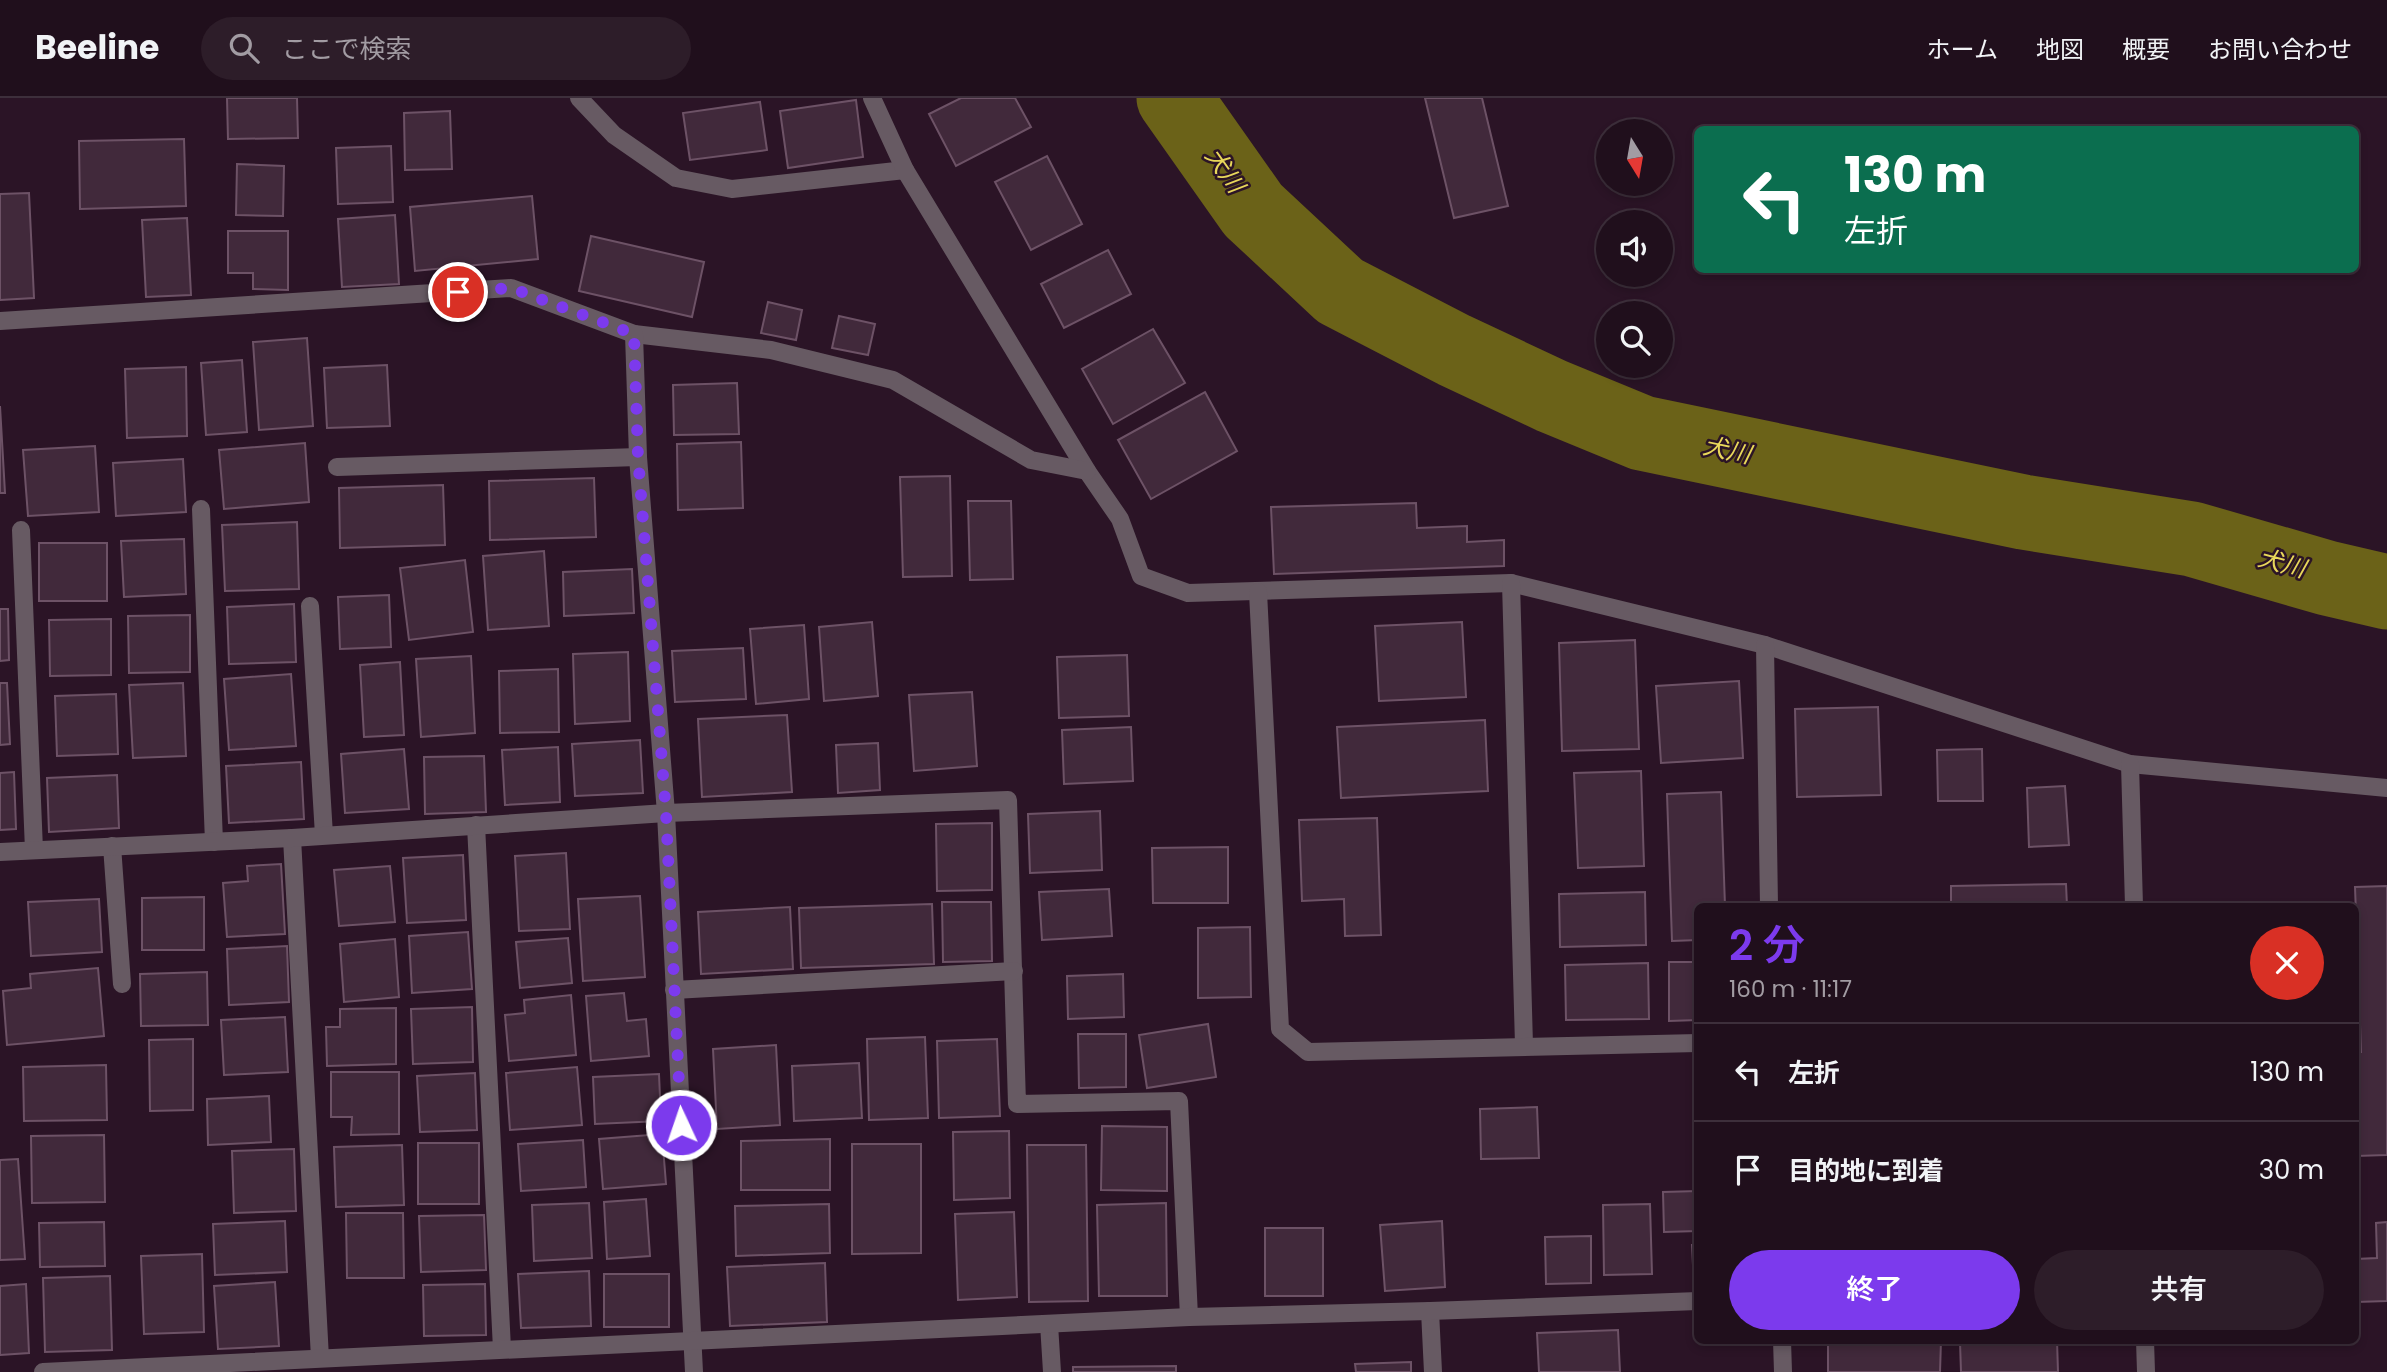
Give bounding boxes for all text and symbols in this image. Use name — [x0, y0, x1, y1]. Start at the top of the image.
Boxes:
search box — [201, 17, 691, 80]
text: Beeline — [35, 24, 159, 71]
icon: search — [225, 29, 263, 67]
text: ここで検索 — [281, 31, 411, 67]
text: ホーム — [1927, 33, 1998, 66]
text: 地図 — [2036, 33, 2084, 66]
text: 概要 — [2122, 33, 2170, 66]
text: お問い合わせ — [2208, 33, 2352, 66]
north arrow — [1596, 119, 1673, 196]
map controls — [1596, 119, 1673, 378]
water label: 犬川 — [1198, 141, 1254, 202]
text: 130 m — [1844, 141, 1986, 209]
icon: left — [1729, 154, 1820, 245]
text: 左折 — [1844, 208, 1908, 253]
button: sound — [1596, 210, 1673, 287]
pin — [428, 262, 488, 322]
icon: arrive — [439, 273, 477, 311]
button: search — [1596, 301, 1673, 378]
water label: 犬川 — [1700, 429, 1757, 472]
water label: 犬川 — [2255, 541, 2312, 586]
text: 2 分 — [1729, 916, 1805, 975]
button: close — [2250, 926, 2324, 1000]
text: 160 m · 11:17 — [1729, 973, 1852, 1005]
icon: left — [1729, 1053, 1767, 1091]
text: 130 m — [2250, 1054, 2324, 1090]
text: 左折 — [1788, 1055, 1840, 1091]
position arrow — [644, 1088, 718, 1162]
icon: arrive — [1729, 1151, 1767, 1189]
text: 30 m — [2259, 1152, 2324, 1188]
text: 目的地に到着 — [1788, 1153, 1944, 1189]
button: 終了 — [1729, 1250, 2020, 1330]
button: 共有 — [2034, 1250, 2324, 1330]

